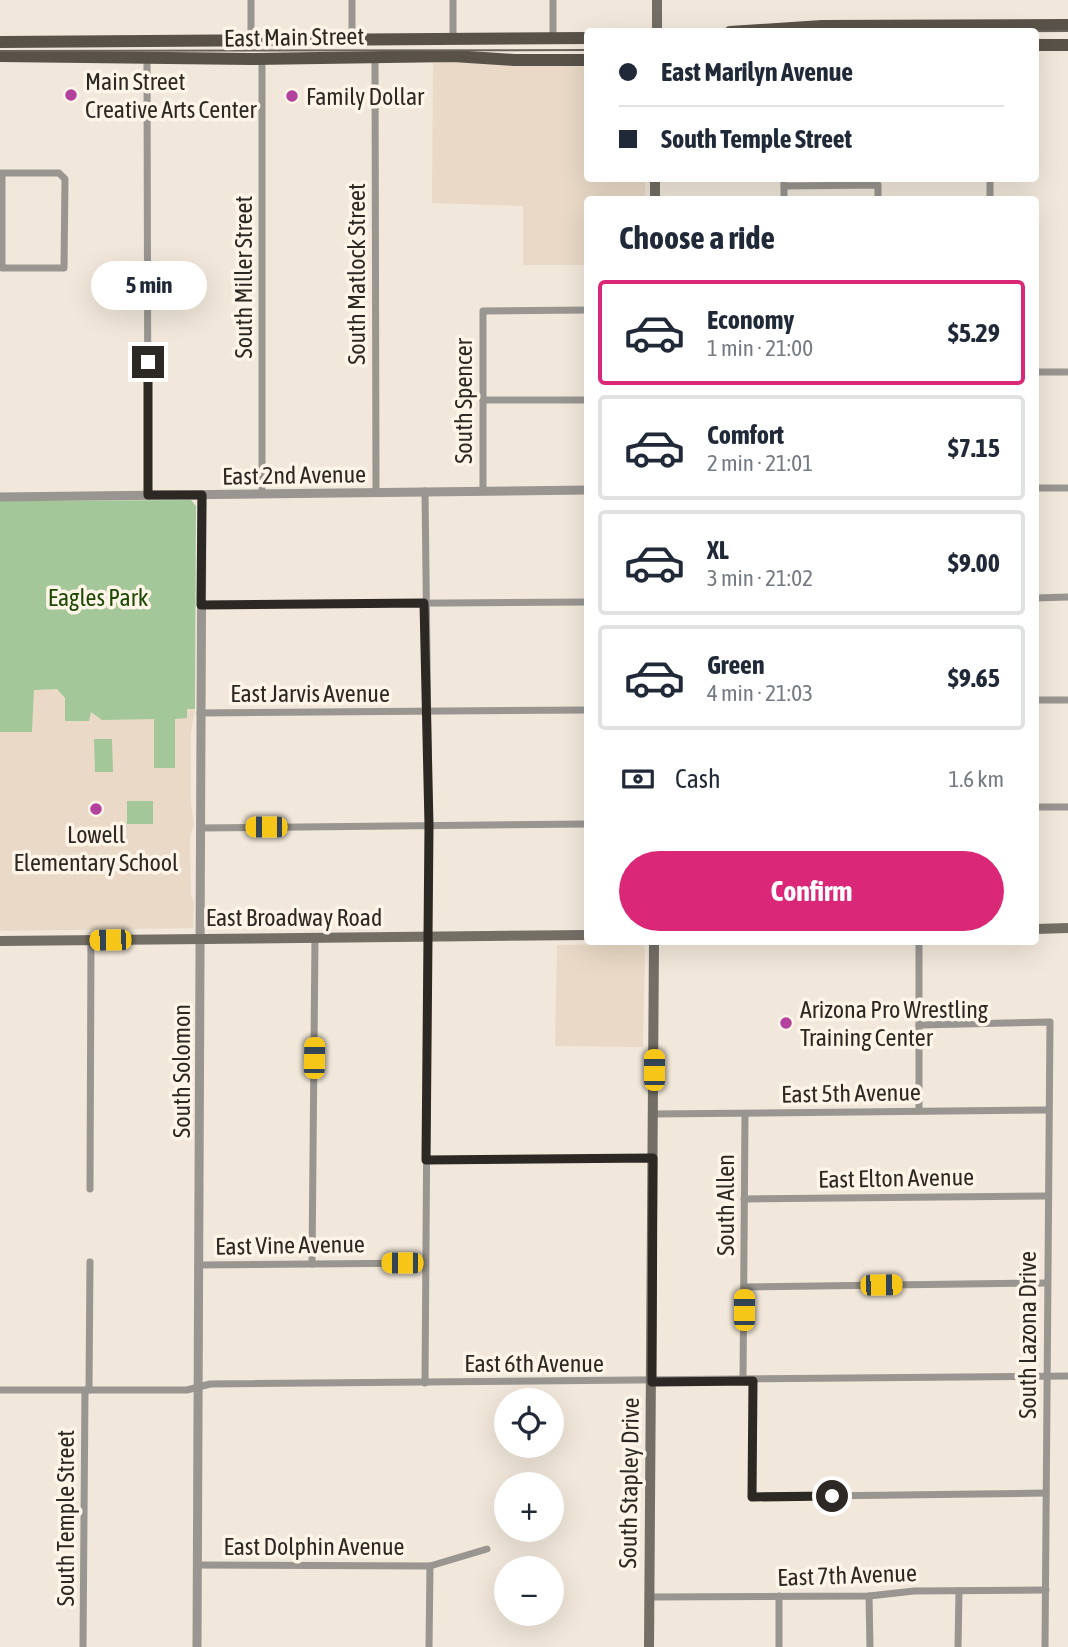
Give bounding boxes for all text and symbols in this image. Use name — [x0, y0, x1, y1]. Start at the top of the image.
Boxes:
street label: East Main Street — [224, 22, 365, 52]
text: East Marilyn Avenue — [661, 57, 853, 87]
place label: Main Street Creative Arts Center — [85, 68, 257, 123]
place label: Family Dollar — [306, 83, 425, 110]
marker: Main Street Creative Arts Center — [63, 87, 79, 103]
marker: Family Dollar — [284, 88, 300, 104]
text: South Temple Street — [661, 124, 852, 154]
street label: South Matlock Street — [343, 183, 370, 365]
street label: South Miller Street — [230, 196, 257, 358]
text: Choose a ride — [619, 219, 775, 256]
callout: 5 min — [90, 260, 206, 310]
text: 5 min — [126, 272, 172, 298]
icon: car — [623, 301, 686, 364]
text: Economy — [707, 305, 794, 335]
text: $5.29 — [948, 318, 1000, 348]
text: 1 min · 21:00 — [707, 335, 813, 361]
street label: South Spencer — [450, 337, 477, 464]
route end — [132, 346, 164, 378]
icon: car — [623, 416, 686, 479]
text: Comfort — [707, 420, 784, 450]
text: $7.15 — [948, 433, 1000, 463]
text: 2 min · 21:01 — [707, 450, 813, 476]
street label: East 2nd Avenue — [222, 460, 366, 490]
icon: car — [623, 531, 686, 594]
text: XL — [707, 535, 729, 565]
text: $9.00 — [948, 548, 1000, 578]
text: 3 min · 21:02 — [707, 565, 813, 591]
park label: Eagles Park — [48, 584, 149, 611]
icon: car — [623, 646, 686, 709]
text: Green — [707, 650, 765, 680]
text: $9.65 — [948, 663, 1000, 693]
street label: East Jarvis Avenue — [230, 680, 390, 707]
text: 4 min · 21:03 — [707, 680, 813, 706]
icon: cash — [619, 760, 657, 798]
text: Cash — [675, 764, 721, 794]
text: 1.6 km — [948, 766, 1004, 792]
marker: Lowell Elementary School — [88, 801, 104, 817]
car — [246, 817, 288, 838]
place label: Lowell Elementary School — [14, 821, 179, 876]
button: Confirm — [619, 851, 1004, 931]
street label: East Broadway Road — [206, 904, 382, 931]
car — [89, 929, 132, 951]
place label: Arizona Pro Wrestling Training Center — [800, 996, 989, 1051]
street label: South Solomon — [168, 1004, 195, 1138]
marker: Arizona Pro Wrestling Training Center — [778, 1015, 794, 1031]
car — [304, 1037, 325, 1079]
car — [644, 1049, 665, 1091]
street label: East 5th Avenue — [781, 1078, 921, 1108]
street label: South Allen — [712, 1154, 739, 1256]
street label: East Elton Avenue — [818, 1163, 974, 1193]
street label: East Vine Avenue — [215, 1230, 365, 1260]
street label: South Lazona Drive — [1014, 1251, 1041, 1419]
car — [382, 1253, 424, 1274]
car — [860, 1274, 903, 1296]
car — [734, 1289, 755, 1331]
street label: East 6th Avenue — [464, 1350, 604, 1377]
map controls — [494, 1388, 564, 1626]
button: locate — [494, 1388, 564, 1458]
street label: South Stapley Drive — [614, 1397, 644, 1569]
street label: South Temple Street — [52, 1430, 79, 1606]
button: + — [494, 1472, 564, 1542]
route start — [816, 1480, 848, 1512]
street label: East Dolphin Avenue — [223, 1533, 405, 1560]
button: − — [494, 1556, 564, 1626]
street label: East 7th Avenue — [777, 1559, 917, 1591]

